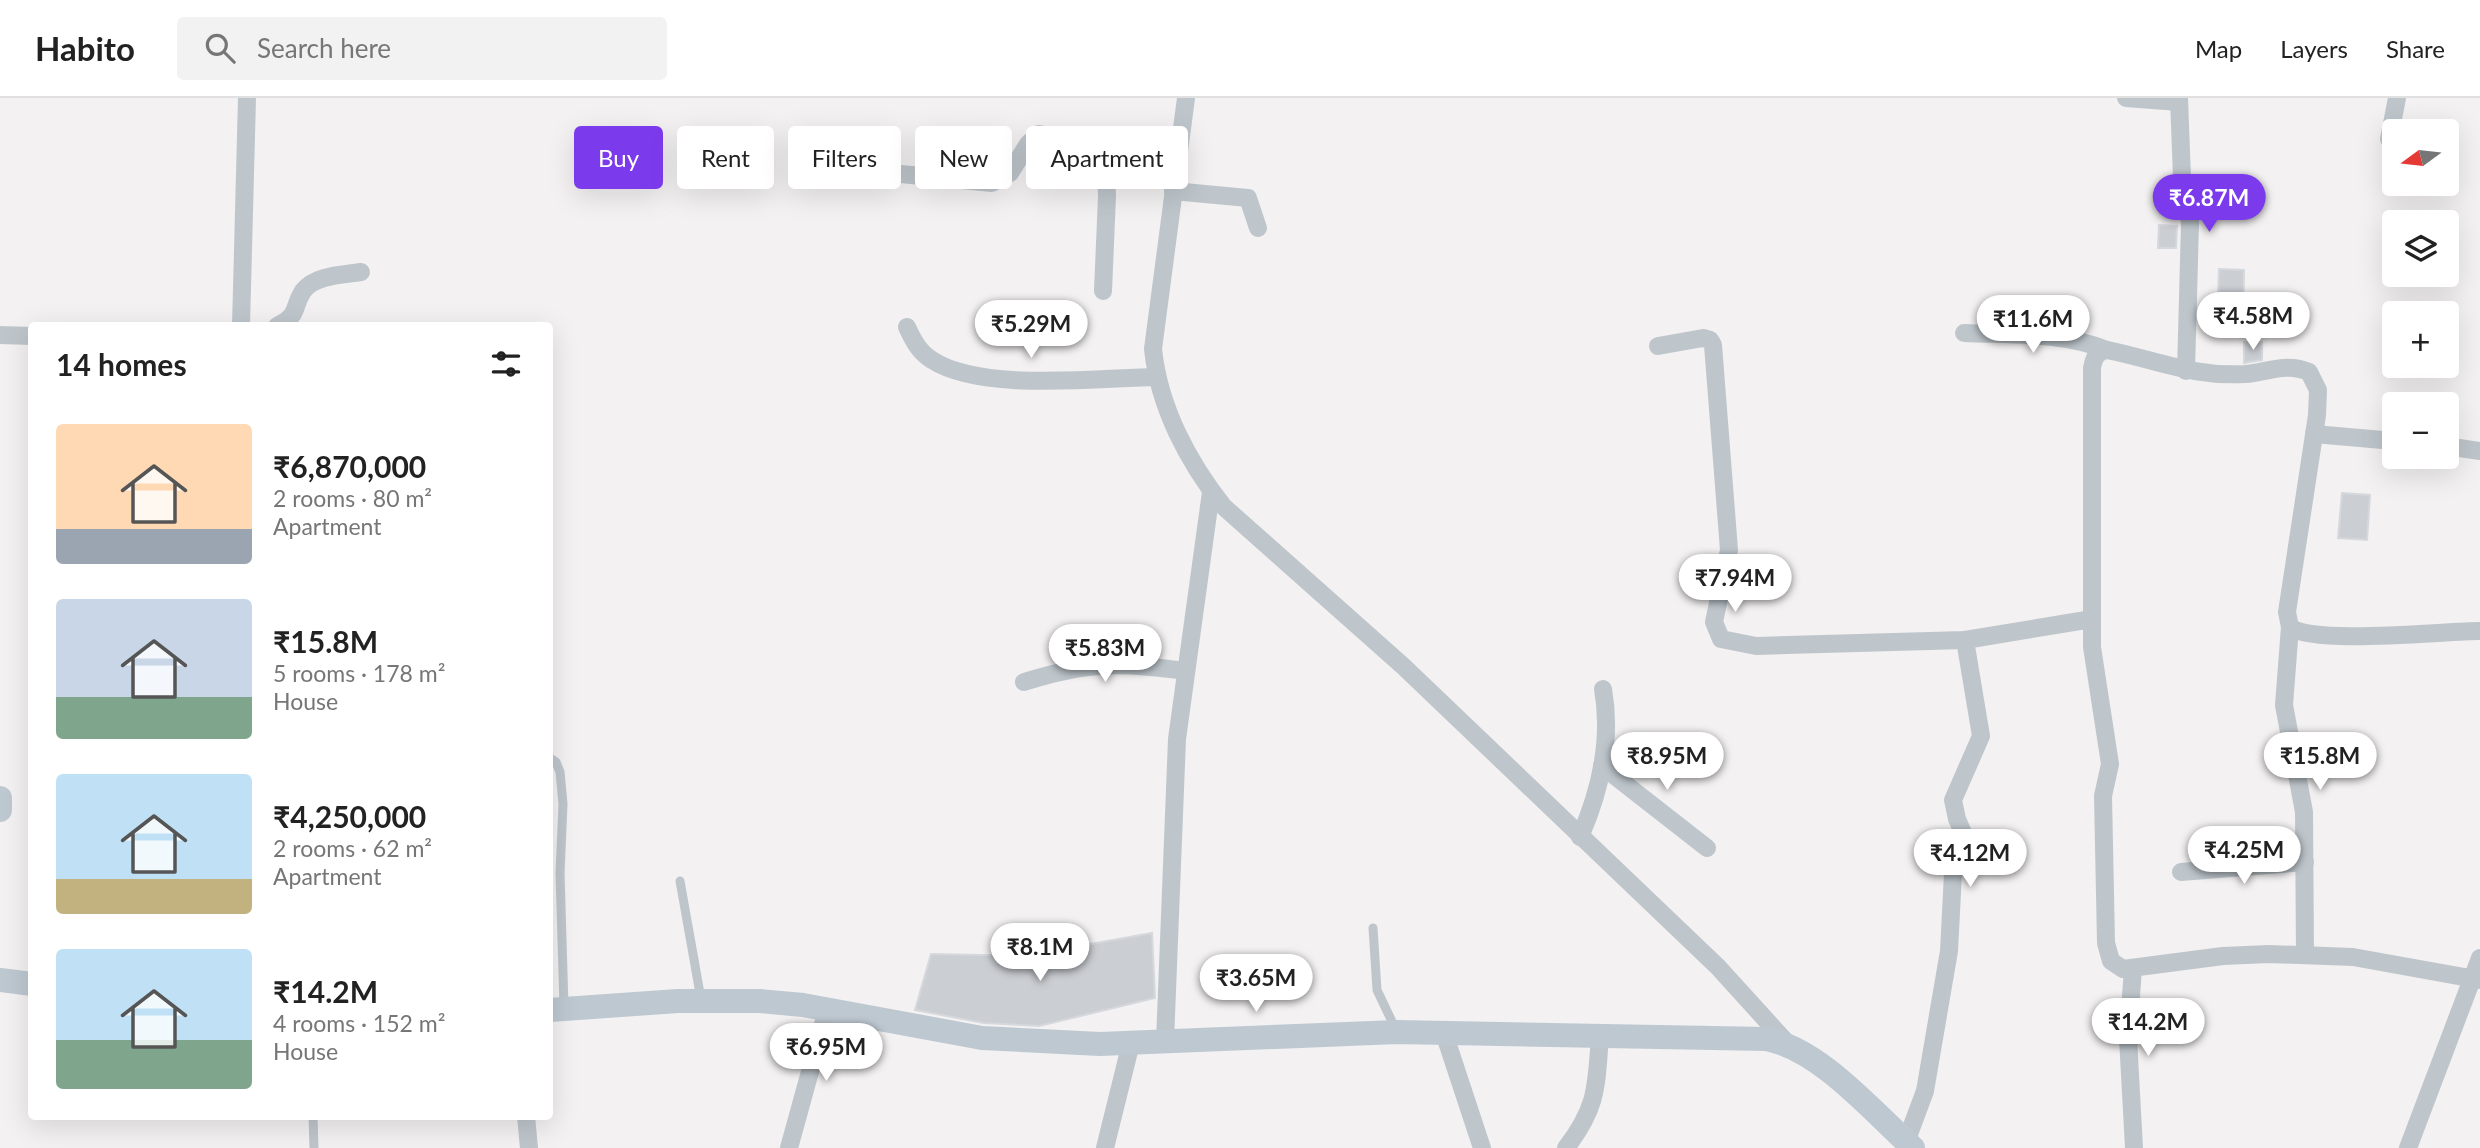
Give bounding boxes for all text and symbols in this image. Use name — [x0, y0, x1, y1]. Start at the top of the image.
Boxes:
search box — [177, 17, 667, 80]
text: Habito — [35, 28, 135, 68]
icon: search — [201, 29, 239, 67]
text: Search here — [257, 32, 391, 64]
text: Map — [2195, 34, 2242, 63]
text: Layers — [2280, 34, 2348, 63]
text: Share — [2386, 34, 2445, 63]
north arrow — [2382, 119, 2459, 196]
map controls — [2382, 119, 2459, 469]
chip: Buy — [574, 126, 663, 189]
chip: Rent — [677, 126, 774, 189]
chip: Filters — [788, 126, 901, 189]
chip: New — [915, 126, 1012, 189]
chip: Apartment — [1026, 126, 1188, 189]
pin: ₹6.87M — [2152, 174, 2266, 234]
text: ₹6.87M — [2169, 183, 2249, 211]
button: layers — [2382, 210, 2459, 287]
pin: ₹4.58M — [2196, 292, 2310, 352]
pin: ₹11.6M — [1976, 296, 2090, 355]
pin: ₹5.29M — [974, 300, 1088, 360]
text: ₹4.58M — [2213, 301, 2293, 329]
button: + — [2382, 301, 2459, 378]
text: ₹11.6M — [1993, 304, 2073, 332]
text: ₹5.29M — [991, 309, 1071, 337]
icon: filters — [487, 345, 525, 383]
text: 14 homes — [56, 346, 187, 382]
button: − — [2382, 392, 2459, 469]
text: ₹6,870,000 — [273, 448, 426, 484]
icon: home — [112, 452, 196, 536]
text: 2 rooms · 80 m² — [273, 484, 432, 512]
text: Apartment — [273, 512, 381, 540]
pin: ₹7.94M — [1678, 554, 1792, 614]
text: ₹7.94M — [1695, 563, 1775, 591]
text: ₹15.8M — [273, 623, 378, 659]
pin: ₹5.83M — [1048, 624, 1162, 684]
icon: home — [112, 627, 196, 711]
text: ₹5.83M — [1065, 633, 1145, 661]
text: 5 rooms · 178 m² — [273, 659, 445, 687]
text: House — [273, 687, 338, 715]
pin: ₹8.95M — [1610, 732, 1724, 792]
pin: ₹15.8M — [2263, 732, 2377, 792]
text: ₹8.95M — [1627, 741, 1707, 769]
text: ₹15.8M — [2280, 741, 2360, 769]
text: ₹4,250,000 — [273, 798, 426, 834]
icon: home — [112, 802, 196, 886]
pin: ₹4.25M — [2187, 826, 2301, 886]
pin: ₹4.12M — [1913, 830, 2027, 889]
text: 2 rooms · 62 m² — [273, 834, 432, 862]
text: ₹4.25M — [2204, 835, 2284, 863]
text: ₹4.12M — [1930, 838, 2010, 866]
text: Apartment — [273, 862, 381, 890]
pin: ₹8.1M — [991, 924, 1089, 983]
text: ₹8.1M — [1006, 932, 1074, 960]
pin: ₹3.65M — [1199, 954, 1313, 1014]
text: ₹3.65M — [1216, 963, 1296, 991]
text: ₹14.2M — [273, 973, 378, 1009]
icon: home — [112, 977, 196, 1061]
pin: ₹14.2M — [2091, 998, 2205, 1058]
text: ₹14.2M — [2108, 1007, 2188, 1035]
text: 4 rooms · 152 m² — [273, 1009, 445, 1037]
pin: ₹6.95M — [769, 1024, 883, 1083]
text: ₹6.95M — [786, 1032, 866, 1060]
text: House — [273, 1037, 338, 1065]

